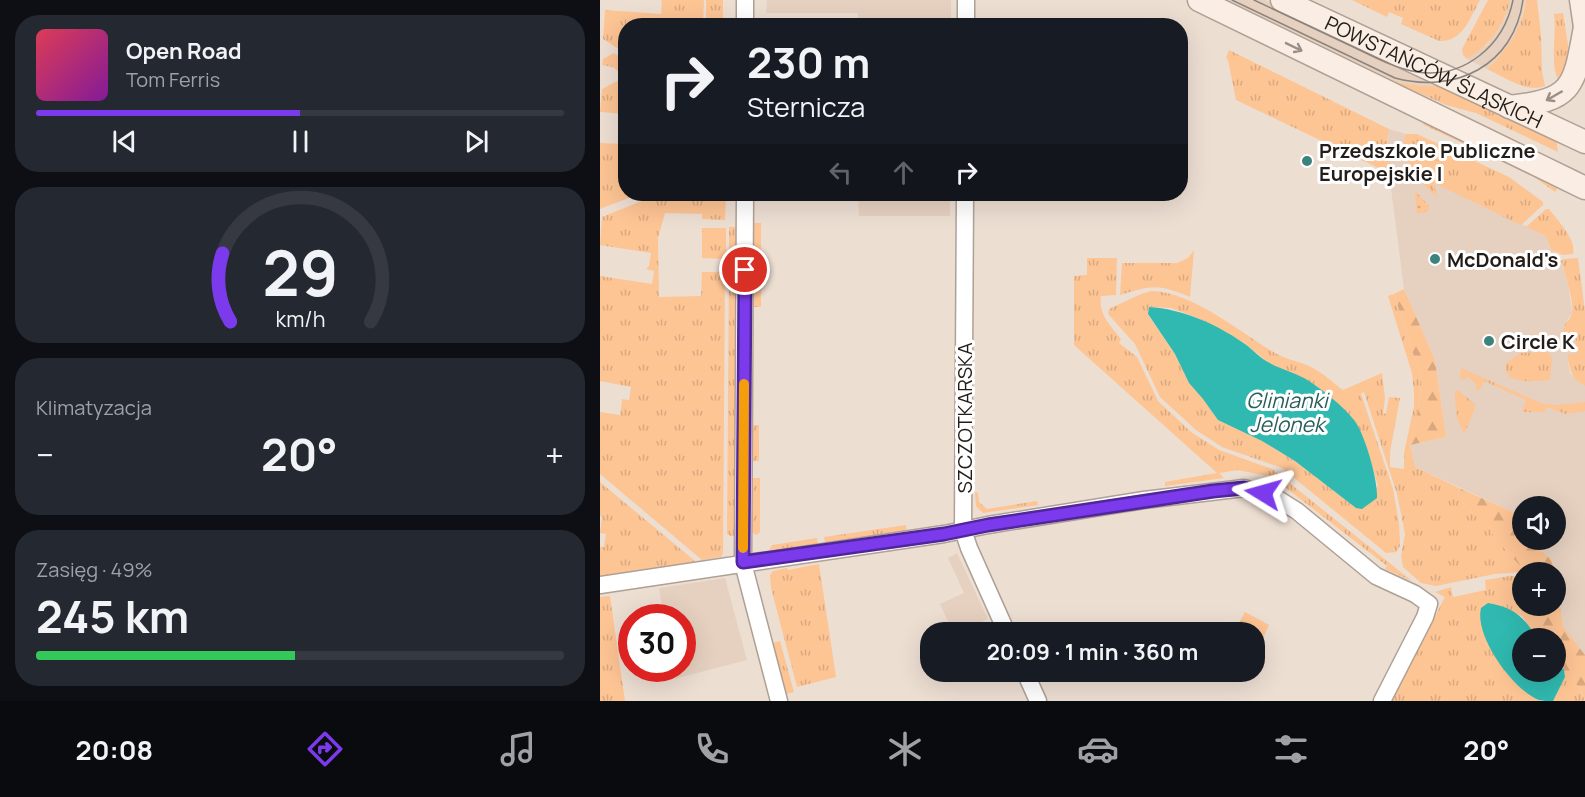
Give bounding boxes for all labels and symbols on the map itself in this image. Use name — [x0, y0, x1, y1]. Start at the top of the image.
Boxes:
street label: POWSTAŃCÓW ŚLĄSKICH — [1321, 9, 1547, 134]
one-way arrow — [1284, 41, 1302, 53]
one-way arrow — [1546, 90, 1563, 102]
place label: Przedszkole Publiczne Europejskie I — [1319, 137, 1535, 187]
marker: Przedszkole Publiczne Europejskie I — [1300, 154, 1314, 168]
pin — [719, 244, 770, 295]
place label: McDonald's — [1447, 246, 1559, 273]
marker: McDonald's — [1428, 252, 1442, 266]
place label: Circle K — [1501, 328, 1575, 355]
marker: Circle K — [1482, 334, 1496, 348]
street label: SZCZOTKARSKA — [951, 342, 978, 494]
water label: Glinianki Jelonek — [1246, 386, 1331, 438]
position arrow — [1231, 461, 1295, 525]
speed limit sign: 30 — [618, 604, 696, 682]

